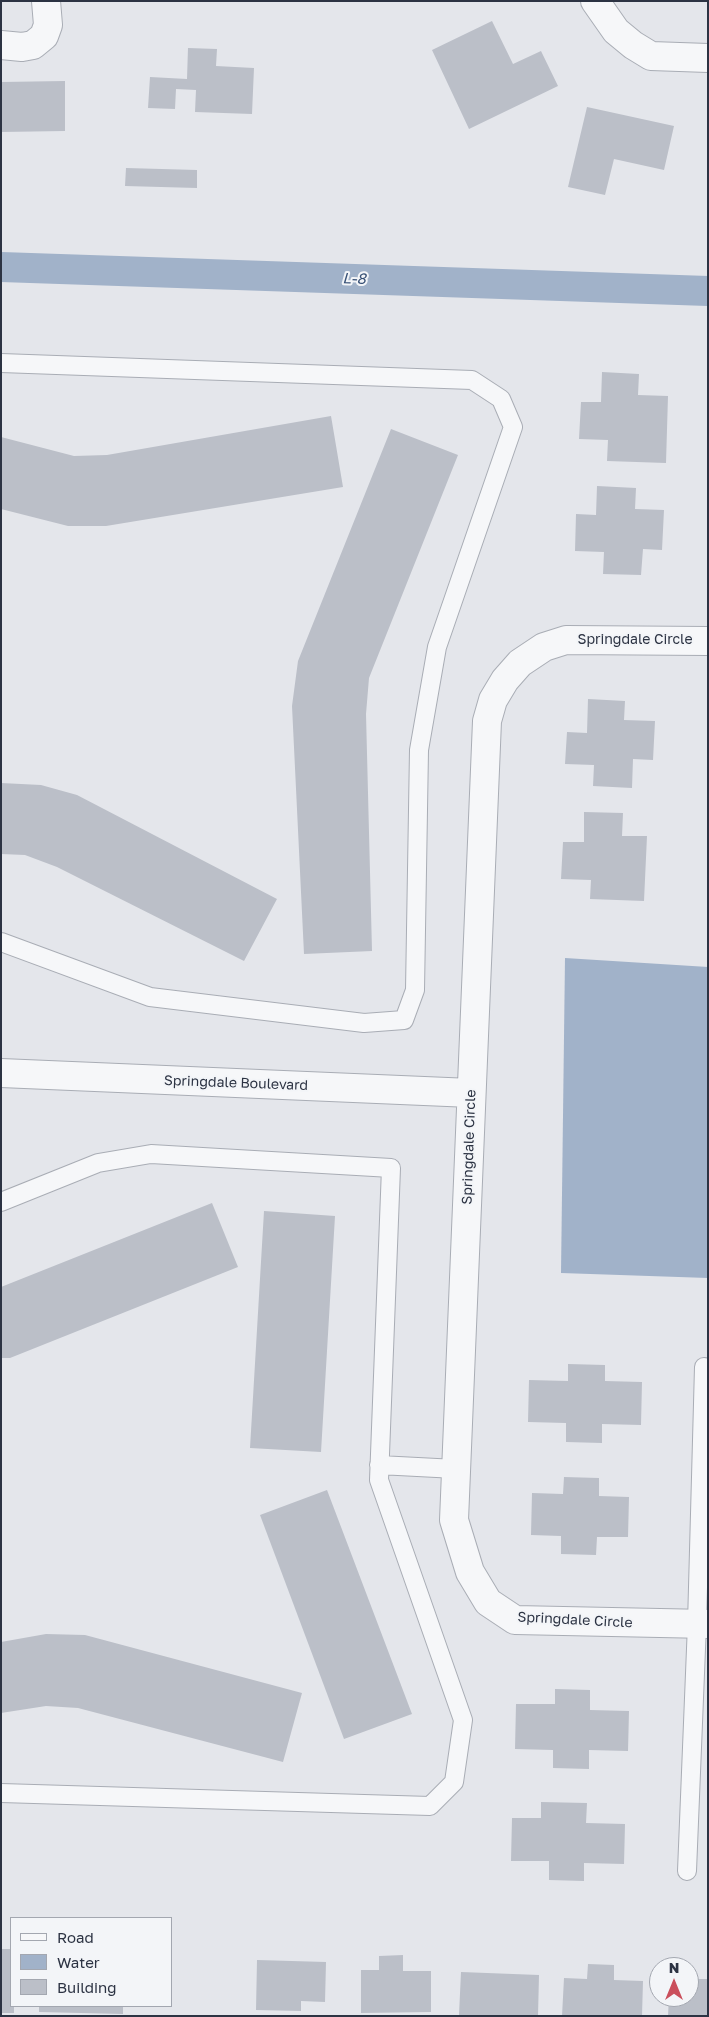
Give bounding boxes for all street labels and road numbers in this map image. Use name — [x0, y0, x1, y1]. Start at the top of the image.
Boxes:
street label: Springdale Circle — [577, 632, 693, 648]
street label: Springdale Boulevard — [164, 1072, 308, 1094]
street label: Springdale Circle — [459, 1089, 479, 1205]
street label: Springdale Circle — [517, 1609, 633, 1631]

